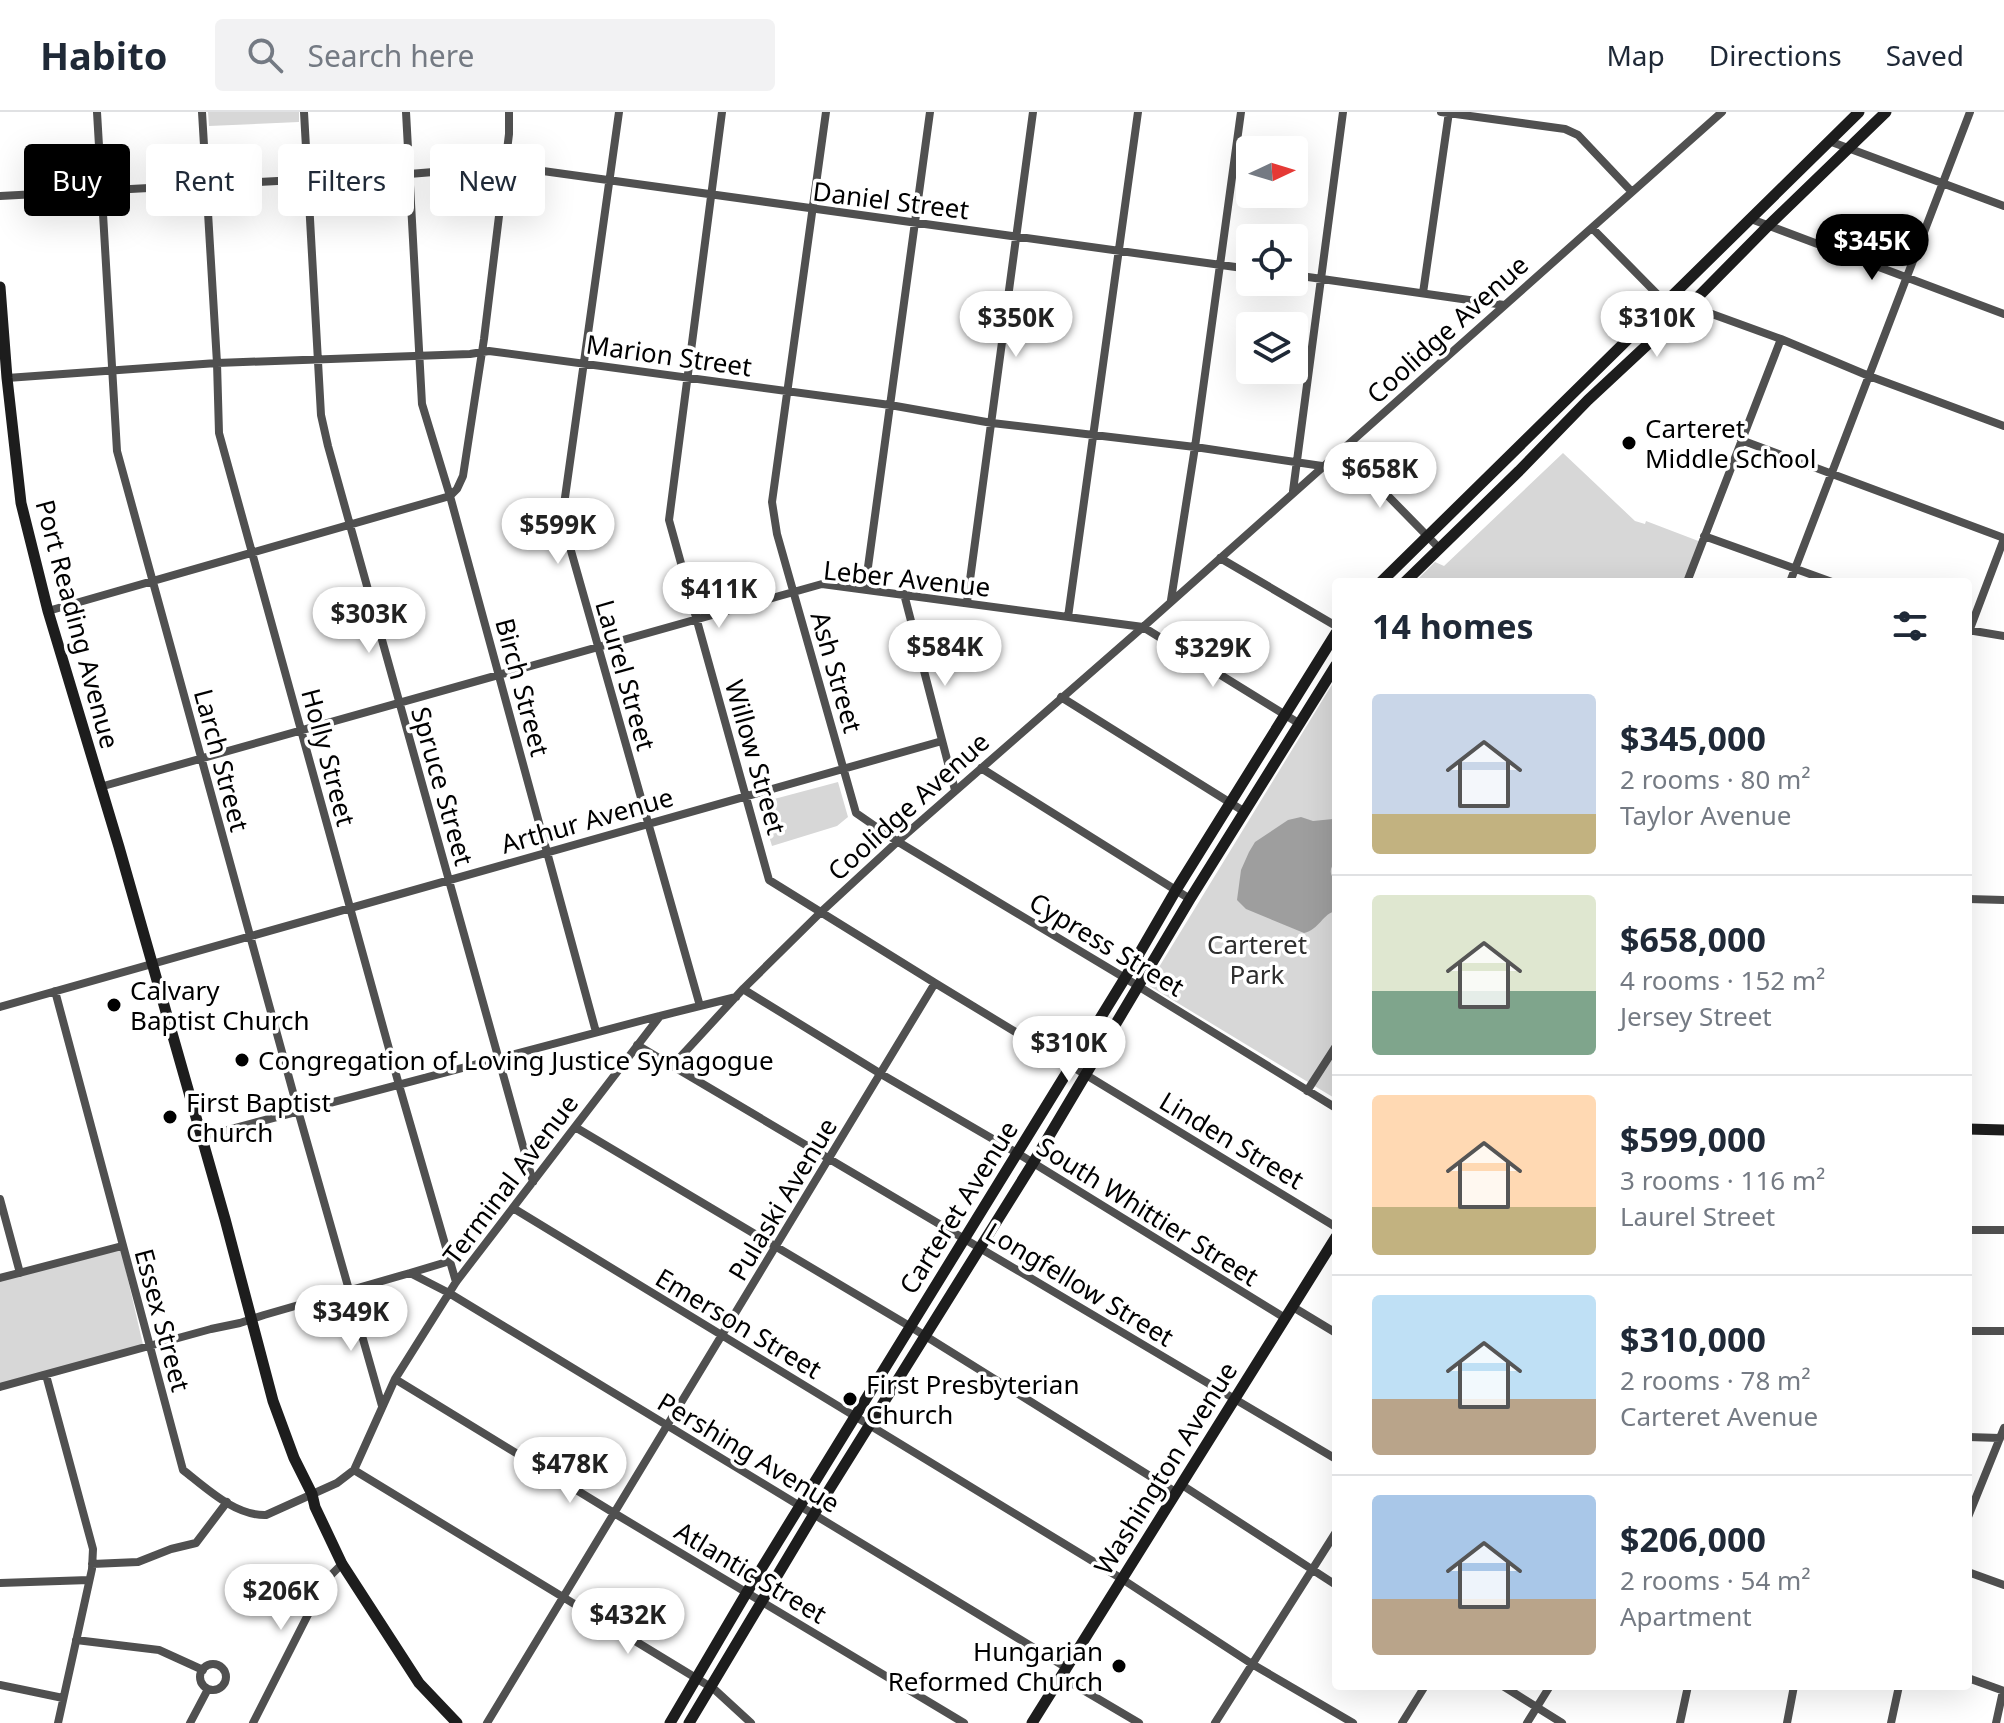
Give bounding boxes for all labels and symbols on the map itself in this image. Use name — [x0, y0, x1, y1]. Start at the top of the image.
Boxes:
north arrow — [1236, 136, 1308, 208]
street label: Daniel Street — [811, 173, 971, 227]
pin: $345K — [1816, 214, 1928, 282]
street label: Coolidge Avenue — [1358, 247, 1536, 411]
pin: $350K — [960, 291, 1072, 359]
pin: $310K — [1601, 291, 1713, 359]
street label: Marion Street — [584, 326, 754, 384]
place label: Carteret Middle School — [1645, 410, 1816, 476]
marker: Carteret Middle School — [1620, 434, 1638, 452]
pin: $658K — [1324, 442, 1436, 510]
street label: Port Reading Avenue — [27, 495, 129, 753]
pin: $599K — [502, 498, 614, 566]
street label: Leber Avenue — [822, 551, 992, 605]
pin: $411K — [663, 562, 775, 630]
pin: $303K — [313, 587, 425, 655]
street label: Laurel Street — [587, 595, 665, 755]
street label: Ash Street — [803, 607, 871, 737]
street label: Birch Street — [487, 614, 559, 760]
pin: $584K — [889, 620, 1001, 688]
pin: $329K — [1157, 621, 1269, 689]
street label: Willow Street — [717, 675, 795, 839]
street label: Holly Street — [293, 684, 365, 830]
street label: Larch Street — [186, 685, 258, 835]
street label: Spruce Street — [403, 702, 483, 870]
street label: Coolidge Avenue — [819, 724, 997, 888]
street label: Arthur Avenue — [497, 778, 677, 862]
street label: Cypress Street — [1023, 884, 1191, 1004]
park label: Carteret Park — [1207, 926, 1307, 992]
place label: Calvary Baptist Church — [130, 972, 310, 1038]
marker: Calvary Baptist Church — [105, 996, 123, 1014]
pin: $310K — [1013, 1016, 1125, 1084]
place label: Congregation of Loving Justice Synagogue — [258, 1042, 774, 1078]
marker: Congregation of Loving Justice Synagogue — [233, 1051, 251, 1069]
street label: Linden Street — [1153, 1083, 1311, 1197]
place label: First Baptist Church — [186, 1084, 331, 1150]
street label: Terminal Avenue — [434, 1087, 586, 1271]
marker: First Baptist Church — [161, 1108, 179, 1126]
street label: Pulaski Avenue — [719, 1111, 845, 1287]
street label: Carteret Avenue — [890, 1113, 1026, 1301]
street label: South Whittier Street — [1030, 1128, 1266, 1294]
street label: Longfellow Street — [979, 1214, 1181, 1354]
street label: Essex Street — [127, 1245, 199, 1395]
street label: Emerson Street — [649, 1259, 829, 1387]
pin: $349K — [295, 1285, 407, 1353]
street label: Washington Avenue — [1085, 1355, 1245, 1581]
place label: First Presbyterian Church — [866, 1366, 1080, 1432]
street label: Pershing Avenue — [651, 1383, 847, 1521]
marker: First Presbyterian Church — [841, 1390, 859, 1408]
pin: $478K — [514, 1437, 626, 1505]
street label: Atlantic Street — [668, 1512, 834, 1632]
pin: $206K — [225, 1564, 337, 1632]
pin: $432K — [572, 1588, 684, 1656]
place label: Hungarian Reformed Church — [888, 1633, 1103, 1699]
marker: Hungarian Reformed Church — [1110, 1657, 1128, 1675]

